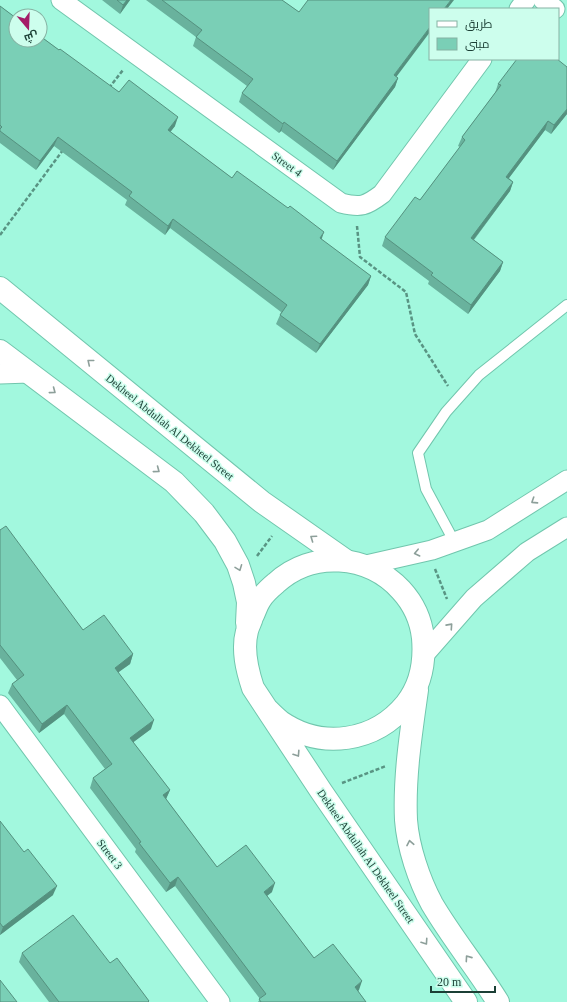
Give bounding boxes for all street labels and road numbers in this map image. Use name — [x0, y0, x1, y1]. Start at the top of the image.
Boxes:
street label: Street 4 — [270, 149, 305, 179]
street label: Dekheel Abdullah Al Dekheel Street — [104, 372, 236, 482]
street label: Dekheel Abdullah Al Dekheel Street — [315, 787, 417, 925]
street label: Street 3 — [95, 837, 125, 872]

